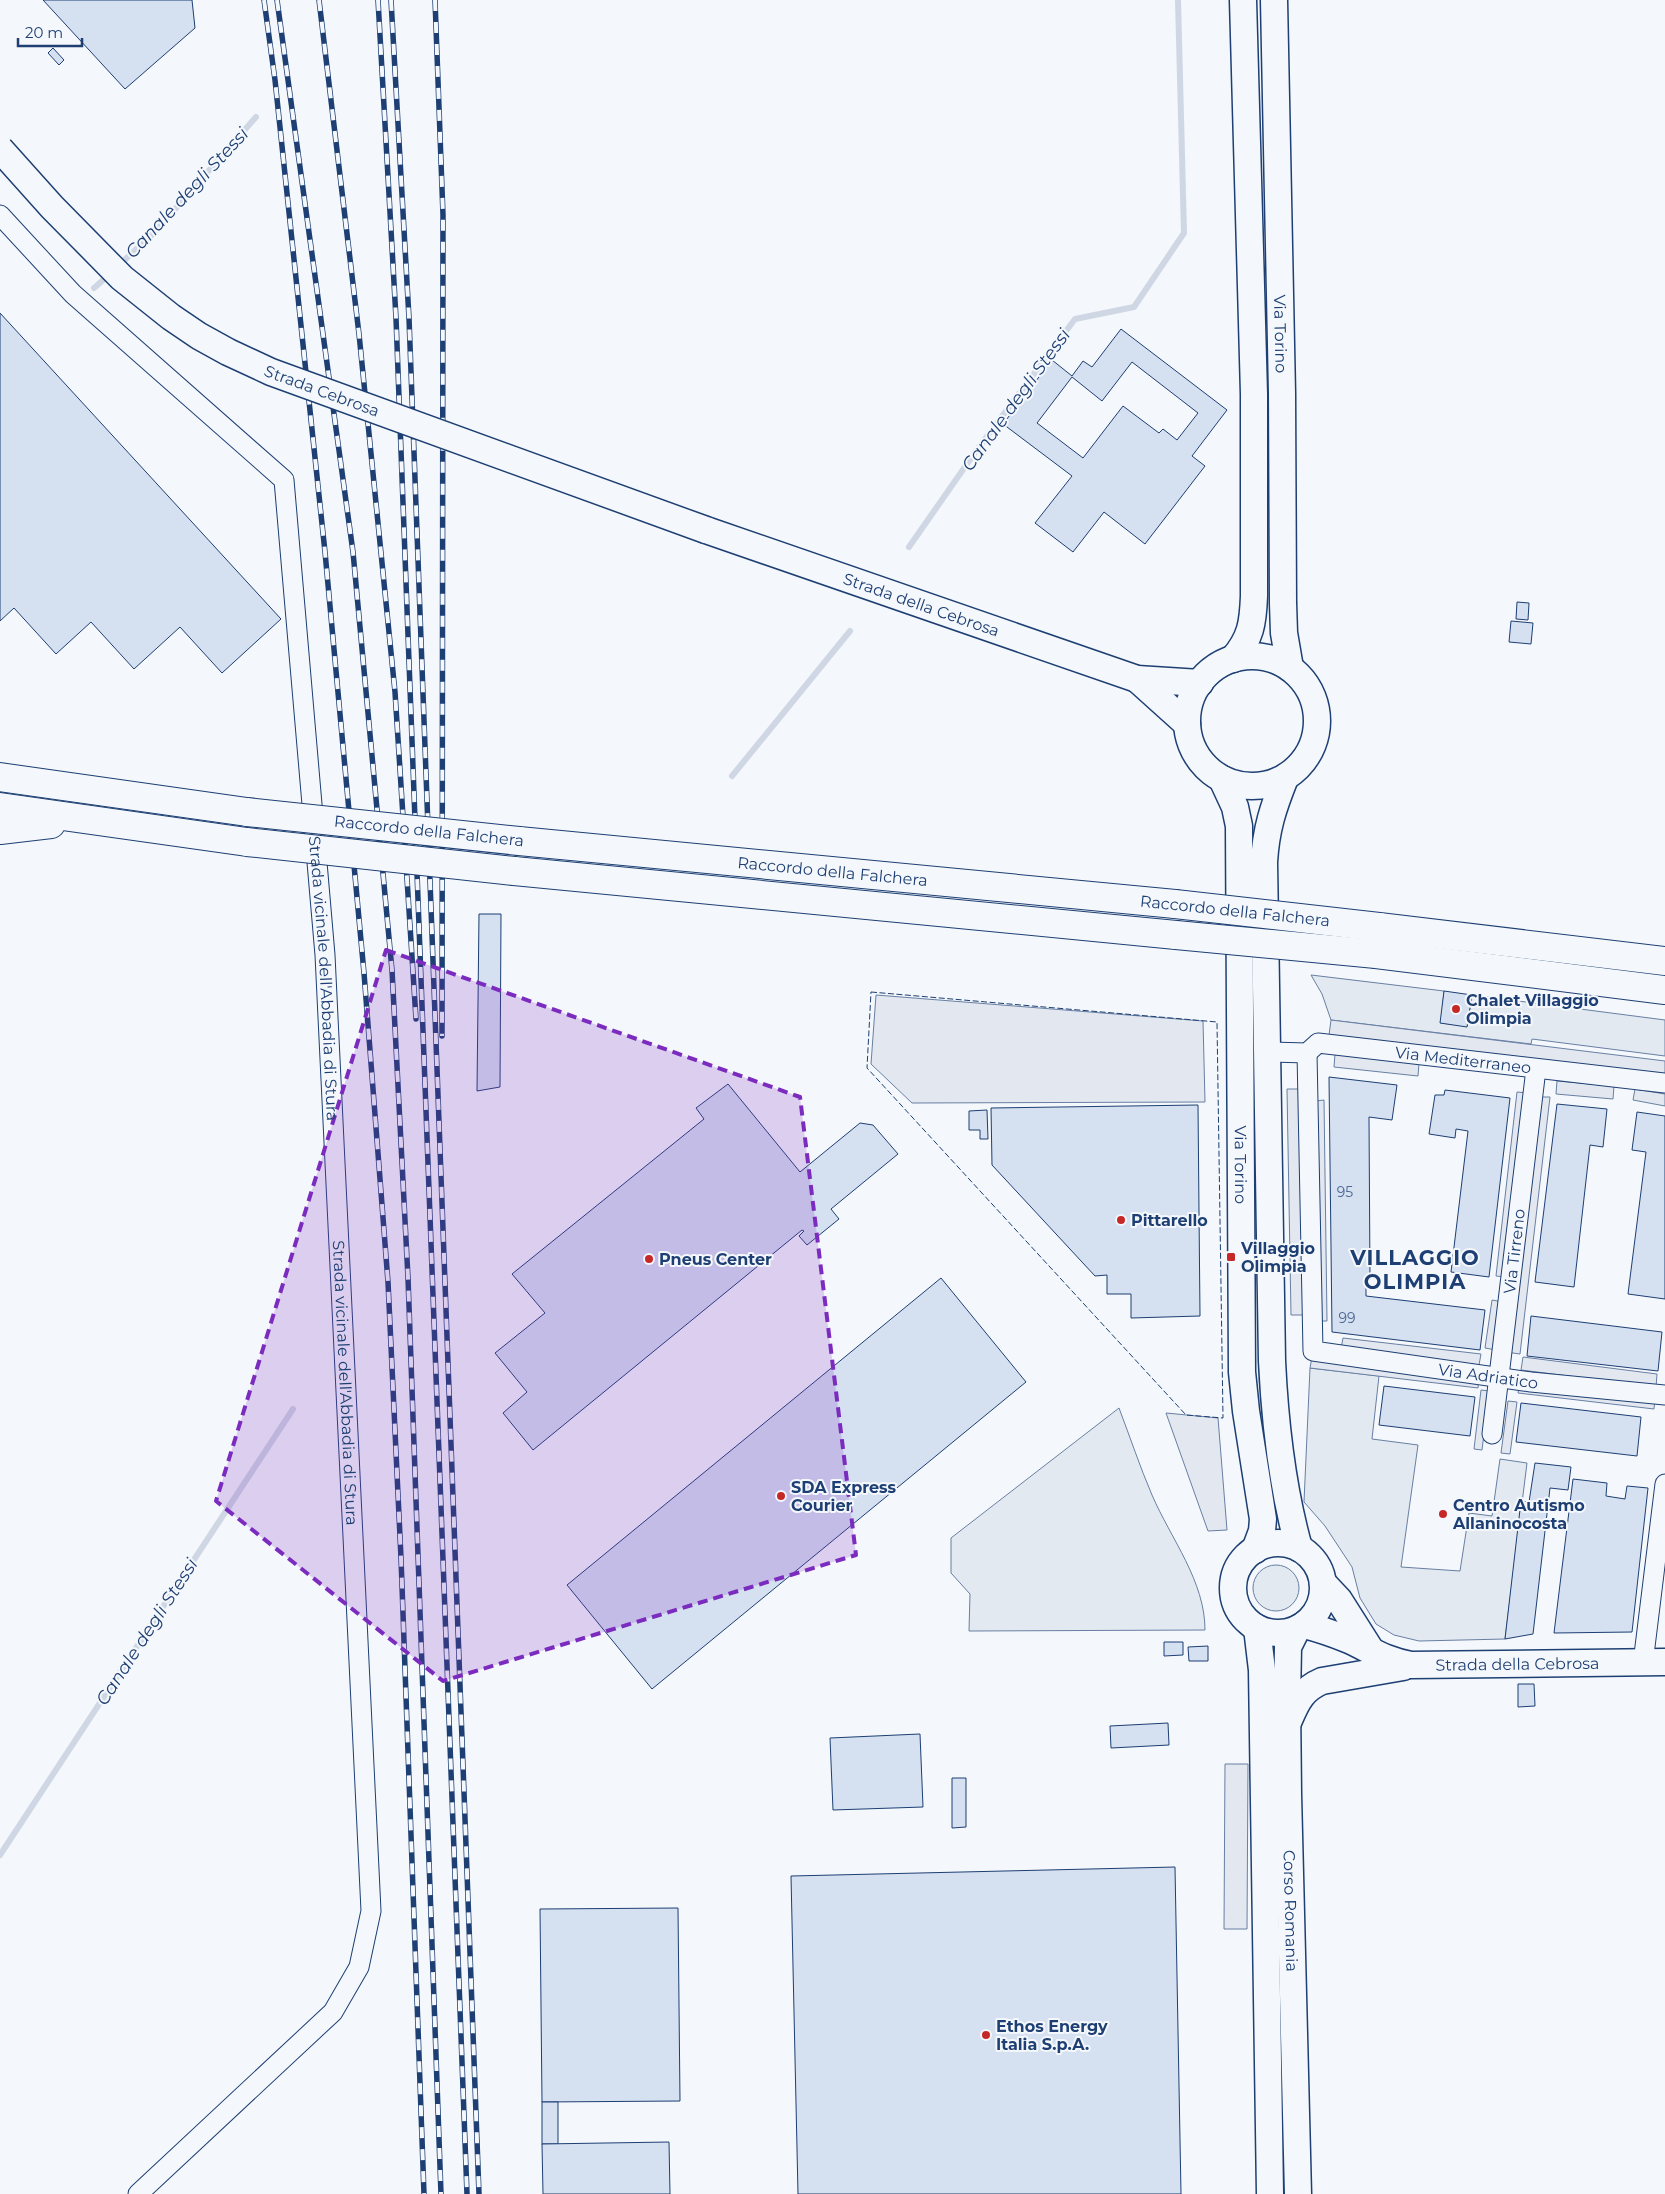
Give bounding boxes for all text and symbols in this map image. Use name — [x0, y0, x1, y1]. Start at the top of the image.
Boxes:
scale bar — [18, 15, 81, 47]
text: 20 m — [25, 23, 63, 42]
water label: Canale degli Stessi — [121, 123, 253, 263]
street label: Via Torino — [1270, 294, 1291, 373]
water label: Canale degli Stessi — [957, 324, 1075, 476]
street label: Strada Cebrosa — [261, 361, 382, 420]
street label: Strada della Cebrosa — [841, 569, 1002, 640]
street label: Raccordo della Falchera — [333, 812, 525, 850]
street label: Strada vicinale dell'Abbadia di Stura — [305, 835, 342, 1121]
street label: Raccordo della Falchera — [737, 853, 929, 890]
street label: Raccordo della Falchera — [1139, 892, 1331, 930]
place label: Chalet Villaggio Olimpia — [1466, 991, 1599, 1028]
marker: Chalet Villaggio Olimpia — [1450, 1003, 1462, 1015]
street label: Via Mediterraneo — [1394, 1042, 1532, 1077]
street label: Via Torino — [1231, 1125, 1251, 1204]
house number: 95 — [1337, 1183, 1353, 1201]
street label: Via Tirreno — [1499, 1208, 1529, 1295]
place label: Pittarello — [1131, 1211, 1208, 1230]
marker: Pittarello — [1115, 1214, 1127, 1226]
place label: Villaggio Olimpia — [1240, 1239, 1315, 1276]
street label: Strada vicinale dell'Abbadia di Stura — [329, 1240, 362, 1526]
district label: VILLAGGIO OLIMPIA — [1349, 1245, 1480, 1294]
place label: Pneus Center — [659, 1250, 772, 1269]
marker: Villaggio Olimpia — [1225, 1251, 1237, 1263]
marker: Pneus Center — [643, 1253, 655, 1265]
house number: 99 — [1338, 1309, 1356, 1327]
street label: Via Adriatico — [1437, 1359, 1539, 1392]
place label: SDA Express Courier — [791, 1478, 897, 1515]
marker: SDA Express Courier — [775, 1490, 787, 1502]
place label: Centro Autismo Allaninocosta — [1452, 1496, 1585, 1533]
marker: Centro Autismo Allaninocosta — [1437, 1508, 1449, 1520]
water label: Canale degli Stessi — [91, 1554, 203, 1710]
street label: Strada della Cebrosa — [1435, 1653, 1599, 1674]
street label: Corso Romania — [1280, 1850, 1302, 1972]
place label: Ethos Energy Italia S.p.A. — [996, 2017, 1108, 2054]
marker: Ethos Energy Italia S.p.A. — [980, 2029, 992, 2041]

